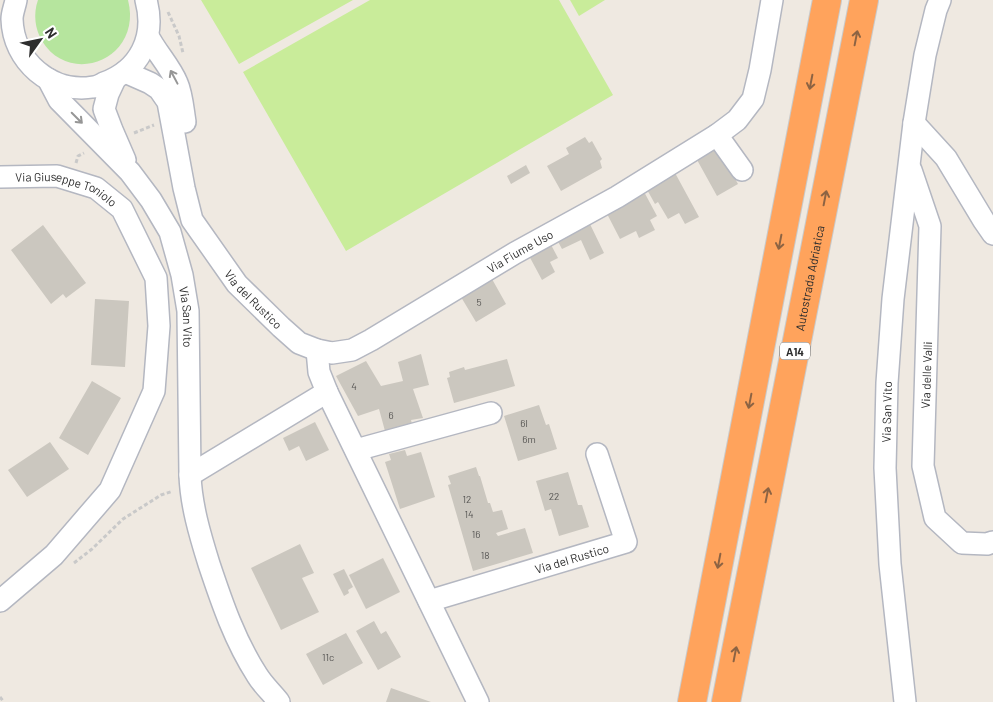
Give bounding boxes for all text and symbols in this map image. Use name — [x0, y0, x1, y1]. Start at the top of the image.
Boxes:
north arrow — [15, 15, 65, 65]
text: N — [42, 24, 61, 41]
one-way arrow — [852, 31, 862, 47]
one-way arrow — [168, 71, 178, 85]
one-way arrow — [806, 74, 815, 90]
one-way arrow — [71, 112, 83, 124]
street label: Via Giuseppe Toniolo — [15, 169, 120, 209]
one-way arrow — [821, 190, 830, 206]
street label: Autostrada Adriatica — [792, 224, 827, 332]
street label: Via Fiume Uso — [484, 227, 555, 275]
one-way arrow — [775, 233, 785, 249]
street label: Via del Rustico — [222, 267, 285, 331]
street label: Via San Vito — [177, 285, 195, 348]
house number: 5 — [476, 296, 482, 308]
street label: Via delle Valli — [918, 341, 934, 409]
road number: A14 — [780, 342, 810, 360]
house number: 4 — [351, 380, 357, 392]
street label: Via San Vito — [879, 381, 894, 443]
one-way arrow — [744, 393, 754, 409]
house number: 6 — [388, 409, 394, 421]
house number: 6l — [520, 417, 528, 429]
house number: 6m — [522, 433, 536, 445]
one-way arrow — [762, 487, 772, 503]
house number: 22 — [549, 490, 559, 502]
house number: 12 — [463, 493, 471, 505]
house number: 14 — [464, 508, 474, 520]
house number: 16 — [472, 528, 480, 540]
street label: Via del Rustico — [533, 541, 610, 576]
house number: 18 — [481, 549, 489, 561]
one-way arrow — [714, 553, 724, 569]
one-way arrow — [731, 647, 741, 663]
house number: 11c — [322, 651, 334, 663]

